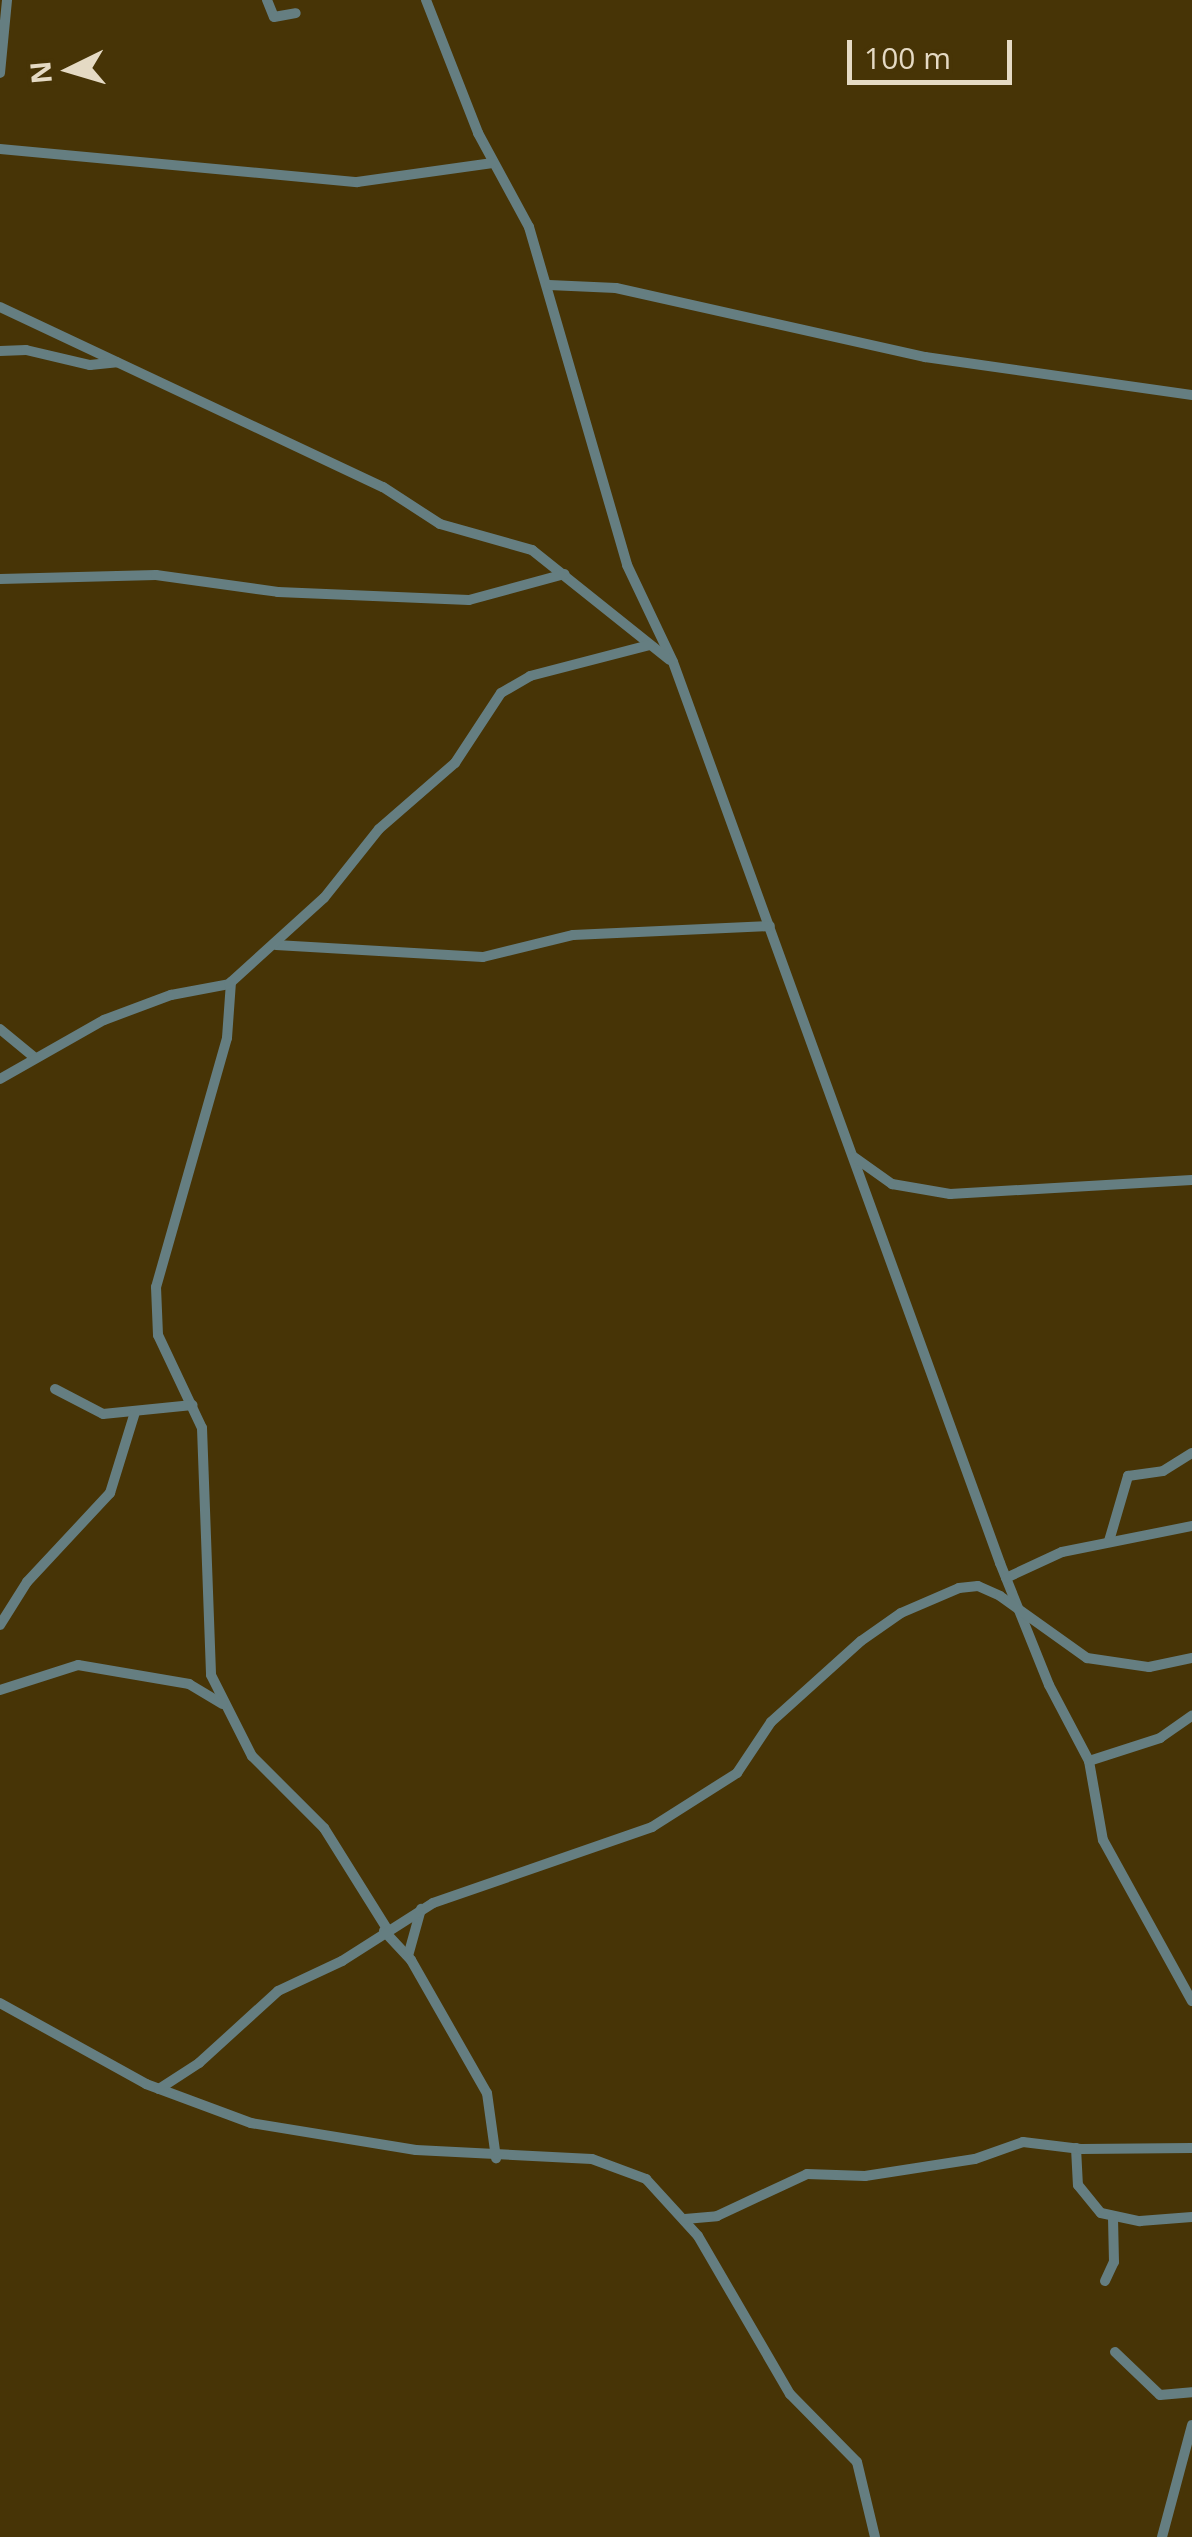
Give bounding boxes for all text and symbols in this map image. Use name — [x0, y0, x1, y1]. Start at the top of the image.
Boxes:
north arrow — [20, 20, 120, 120]
scale bar — [852, 20, 1017, 82]
text: 100 m — [864, 37, 951, 78]
text: N — [20, 60, 60, 86]

